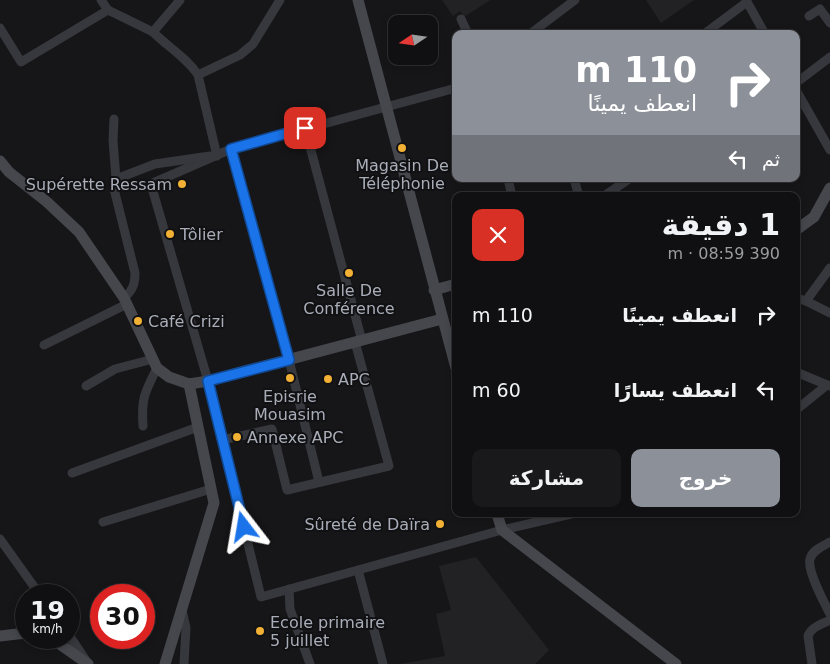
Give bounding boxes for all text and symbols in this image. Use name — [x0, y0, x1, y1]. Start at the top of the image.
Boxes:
north arrow — [388, 15, 438, 65]
map controls — [388, 15, 438, 65]
text: 110 m — [575, 50, 697, 90]
icon: right — [715, 50, 780, 115]
text: انعطف يمينًا — [588, 91, 697, 116]
pin — [284, 107, 326, 149]
icon: arrive — [291, 114, 319, 142]
marker: Magasin De Téléphonie — [396, 142, 408, 154]
icon: left — [724, 145, 752, 173]
text: ثم — [762, 148, 780, 170]
place label: Magasin De Téléphonie — [355, 156, 449, 193]
place label: Supérette Ressam — [26, 175, 172, 194]
marker: Supérette Ressam — [176, 178, 188, 190]
text: 1 دقيقة — [662, 207, 780, 242]
button: close — [472, 209, 524, 261]
place label: Tôlier — [179, 225, 223, 244]
marker: Tôlier — [164, 228, 176, 240]
text: 390 m · 08:59 — [667, 244, 780, 263]
marker: Salle De Conférence — [343, 267, 355, 279]
place label: Salle De Conférence — [303, 281, 395, 318]
icon: right — [752, 301, 780, 329]
text: 110 m — [472, 304, 533, 326]
text: انعطف يمينًا — [622, 304, 737, 326]
place label: Café Crizi — [148, 312, 225, 331]
marker: Café Crizi — [132, 315, 144, 327]
place label: APC — [338, 370, 370, 389]
marker: Episrie Mouasim — [284, 372, 296, 384]
marker: APC — [322, 373, 334, 385]
icon: left — [752, 376, 780, 404]
text: 60 m — [472, 379, 521, 401]
text: انعطف يسارًا — [614, 379, 737, 401]
place label: Episrie Mouasim — [254, 387, 326, 424]
place label: Annexe APC — [247, 428, 343, 447]
marker: Annexe APC — [231, 431, 243, 443]
button: مشاركة — [472, 449, 621, 507]
button: خروج — [631, 449, 780, 507]
position arrow — [217, 500, 269, 552]
place label: Sûreté de Daïra — [304, 515, 430, 534]
marker: Sûreté de Daïra — [434, 518, 446, 530]
speed limit sign: 30 — [90, 584, 155, 649]
text: 19 — [30, 596, 65, 625]
place label: Ecole primaire 5 juillet — [270, 613, 385, 650]
text: km/h — [32, 622, 63, 636]
marker: Ecole primaire 5 juillet — [254, 625, 266, 637]

